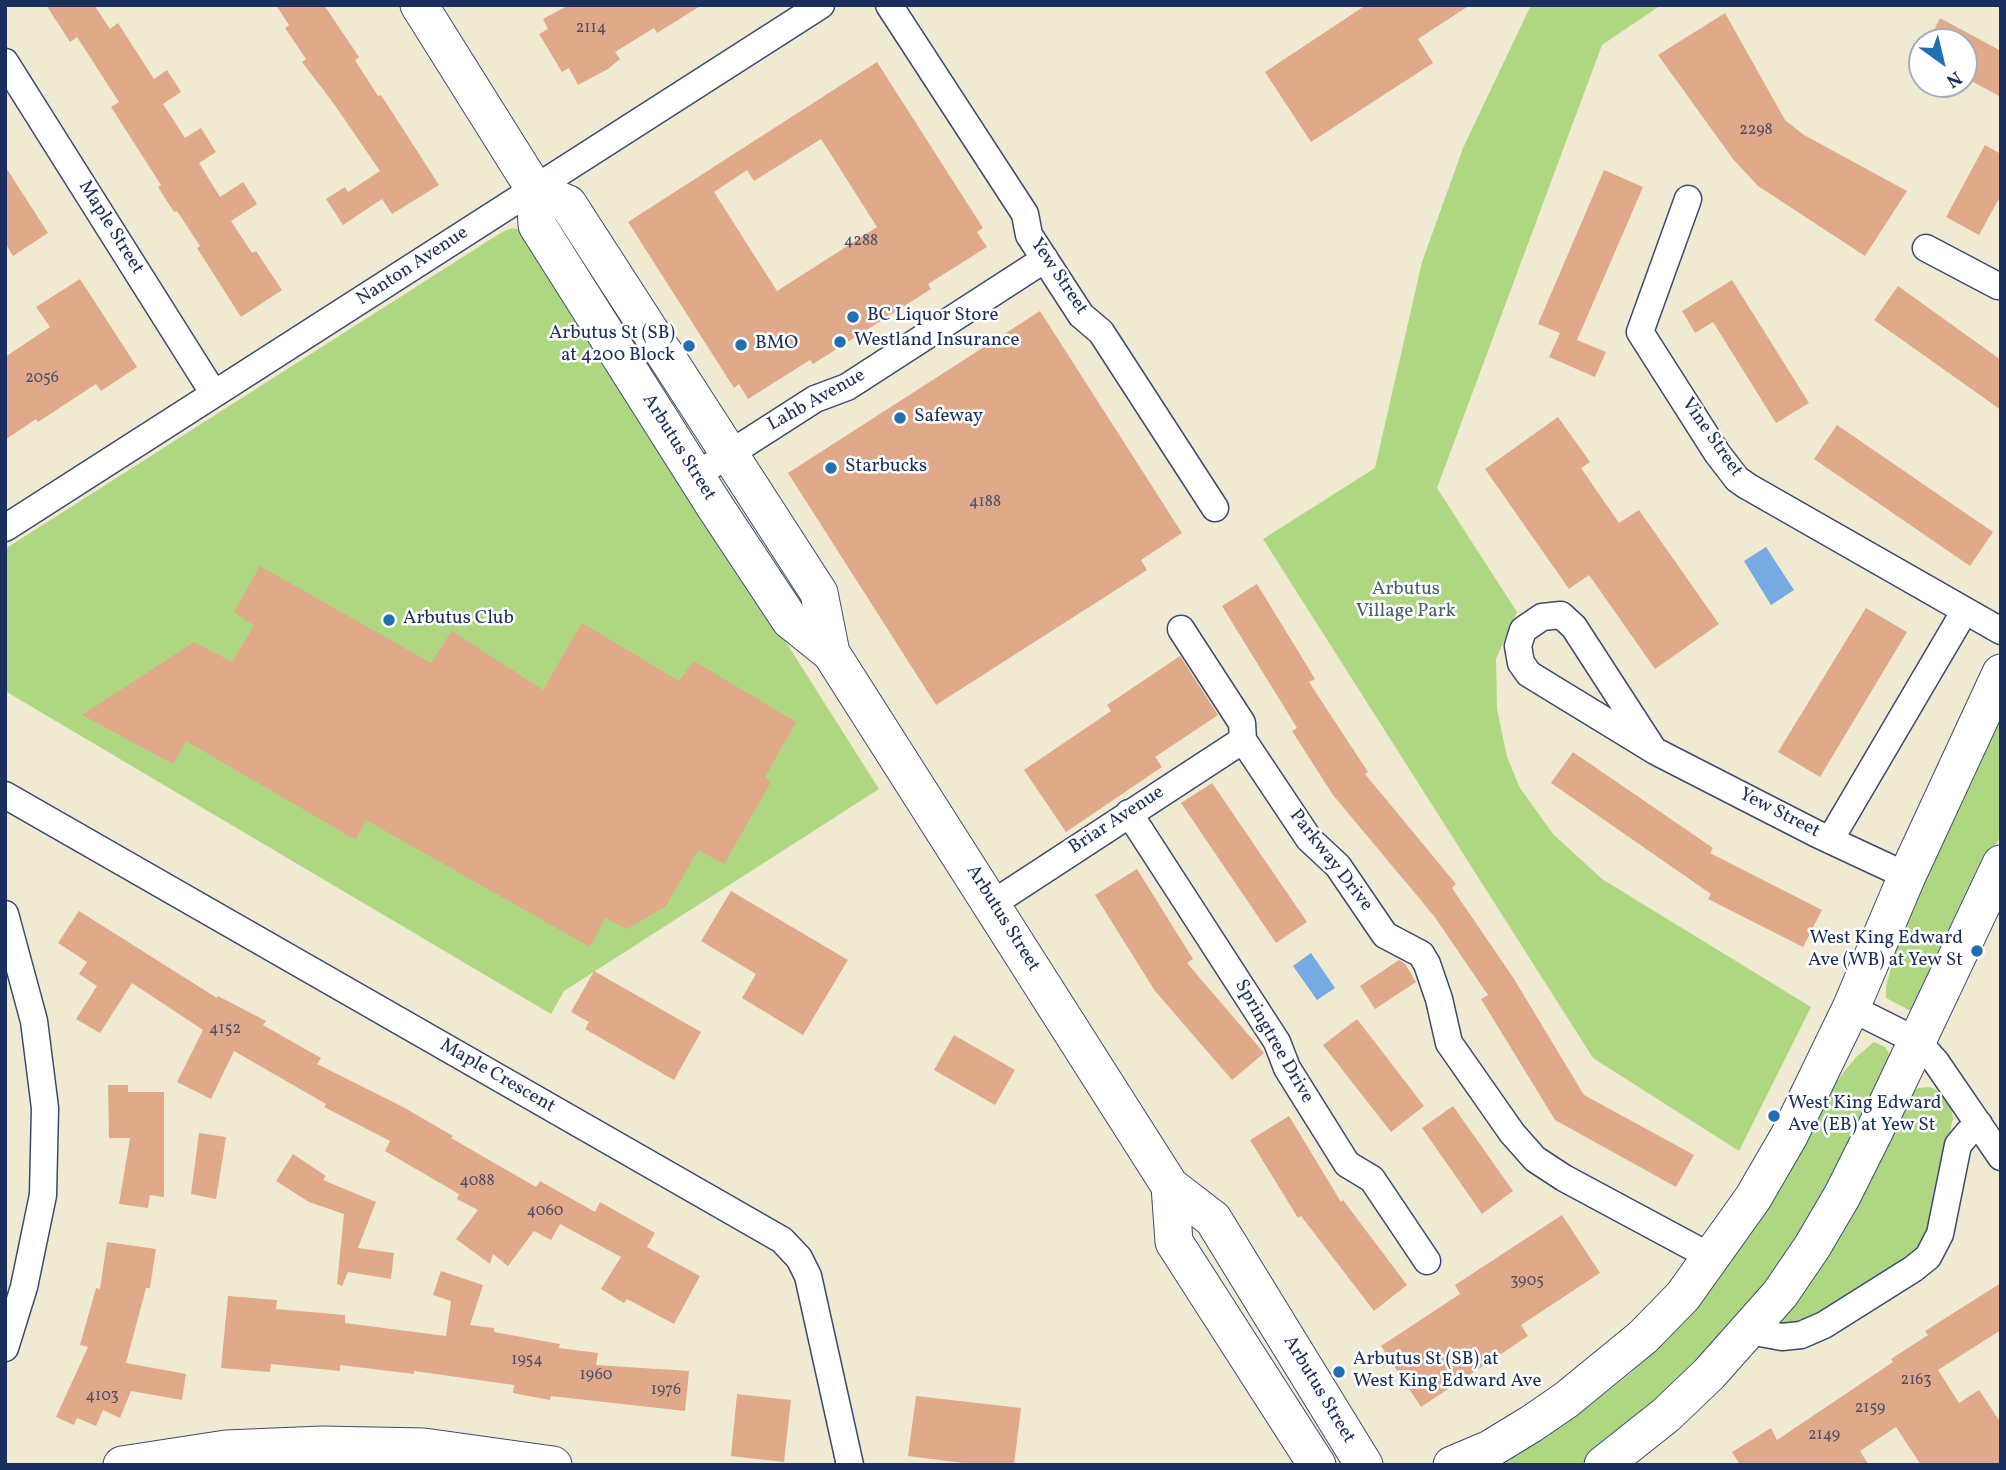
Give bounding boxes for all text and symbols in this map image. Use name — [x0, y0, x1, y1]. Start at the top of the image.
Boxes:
house number: 2114 — [576, 19, 606, 39]
north arrow — [1908, 28, 1978, 98]
text: N — [1941, 64, 1967, 93]
house number: 2298 — [1739, 121, 1773, 141]
street label: Maple Street — [72, 177, 148, 279]
street label: Nanton Avenue — [353, 222, 473, 312]
house number: 4288 — [844, 232, 878, 252]
street label: Yew Street — [1024, 234, 1092, 320]
place label: BC Liquor Store — [867, 306, 998, 328]
marker: BC Liquor Store — [845, 309, 861, 325]
place label: Arbutus St (SB) at 4200 Block — [549, 324, 675, 368]
place label: Westland Insurance — [854, 331, 1020, 353]
place label: BMO — [755, 334, 798, 356]
marker: Westland Insurance — [832, 334, 848, 350]
marker: BMO — [733, 337, 749, 353]
marker: Arbutus St (SB) at 4200 Block — [681, 338, 697, 354]
street label: Lahb Avenue — [764, 365, 870, 437]
house number: 2056 — [25, 369, 59, 389]
street label: Arbutus Street — [636, 390, 720, 506]
street label: Vine Street — [1675, 394, 1747, 482]
place label: Safeway — [914, 407, 983, 429]
marker: Safeway — [892, 410, 908, 426]
place label: Starbucks — [845, 457, 927, 479]
marker: Starbucks — [823, 460, 839, 476]
house number: 4188 — [969, 493, 1001, 513]
park label: Arbutus Village Park — [1356, 580, 1456, 624]
place label: Arbutus Club — [403, 609, 514, 631]
marker: Arbutus Club — [381, 612, 397, 628]
street label: Briar Avenue — [1065, 782, 1169, 860]
street label: Yew Street — [1735, 784, 1823, 844]
street label: Parkway Drive — [1283, 806, 1377, 916]
street label: Arbutus Street — [960, 861, 1044, 977]
place label: West King Edward Ave (WB) at Yew St — [1808, 929, 1963, 973]
marker: West King Edward Ave (WB) at Yew St — [1969, 943, 1985, 959]
street label: Springtree Drive — [1228, 976, 1318, 1108]
house number: 4152 — [209, 1020, 241, 1040]
street label: Maple Crescent — [435, 1035, 559, 1119]
place label: West King Edward Ave (EB) at Yew St — [1788, 1094, 1942, 1138]
marker: West King Edward Ave (EB) at Yew St — [1766, 1108, 1782, 1124]
house number: 4088 — [459, 1172, 495, 1192]
house number: 4060 — [527, 1202, 563, 1222]
house number: 3905 — [1510, 1272, 1544, 1292]
street label: Arbutus Street — [1277, 1332, 1359, 1448]
place label: Arbutus St (SB) at West King Edward Ave — [1353, 1350, 1541, 1394]
house number: 1954 — [511, 1351, 543, 1371]
marker: Arbutus St (SB) at West King Edward Ave — [1331, 1364, 1347, 1380]
house number: 1960 — [580, 1366, 612, 1386]
house number: 2163 — [1901, 1371, 1931, 1391]
house number: 1976 — [651, 1381, 681, 1401]
house number: 4103 — [85, 1387, 119, 1407]
house number: 2159 — [1855, 1399, 1885, 1419]
house number: 2149 — [1808, 1426, 1840, 1446]

